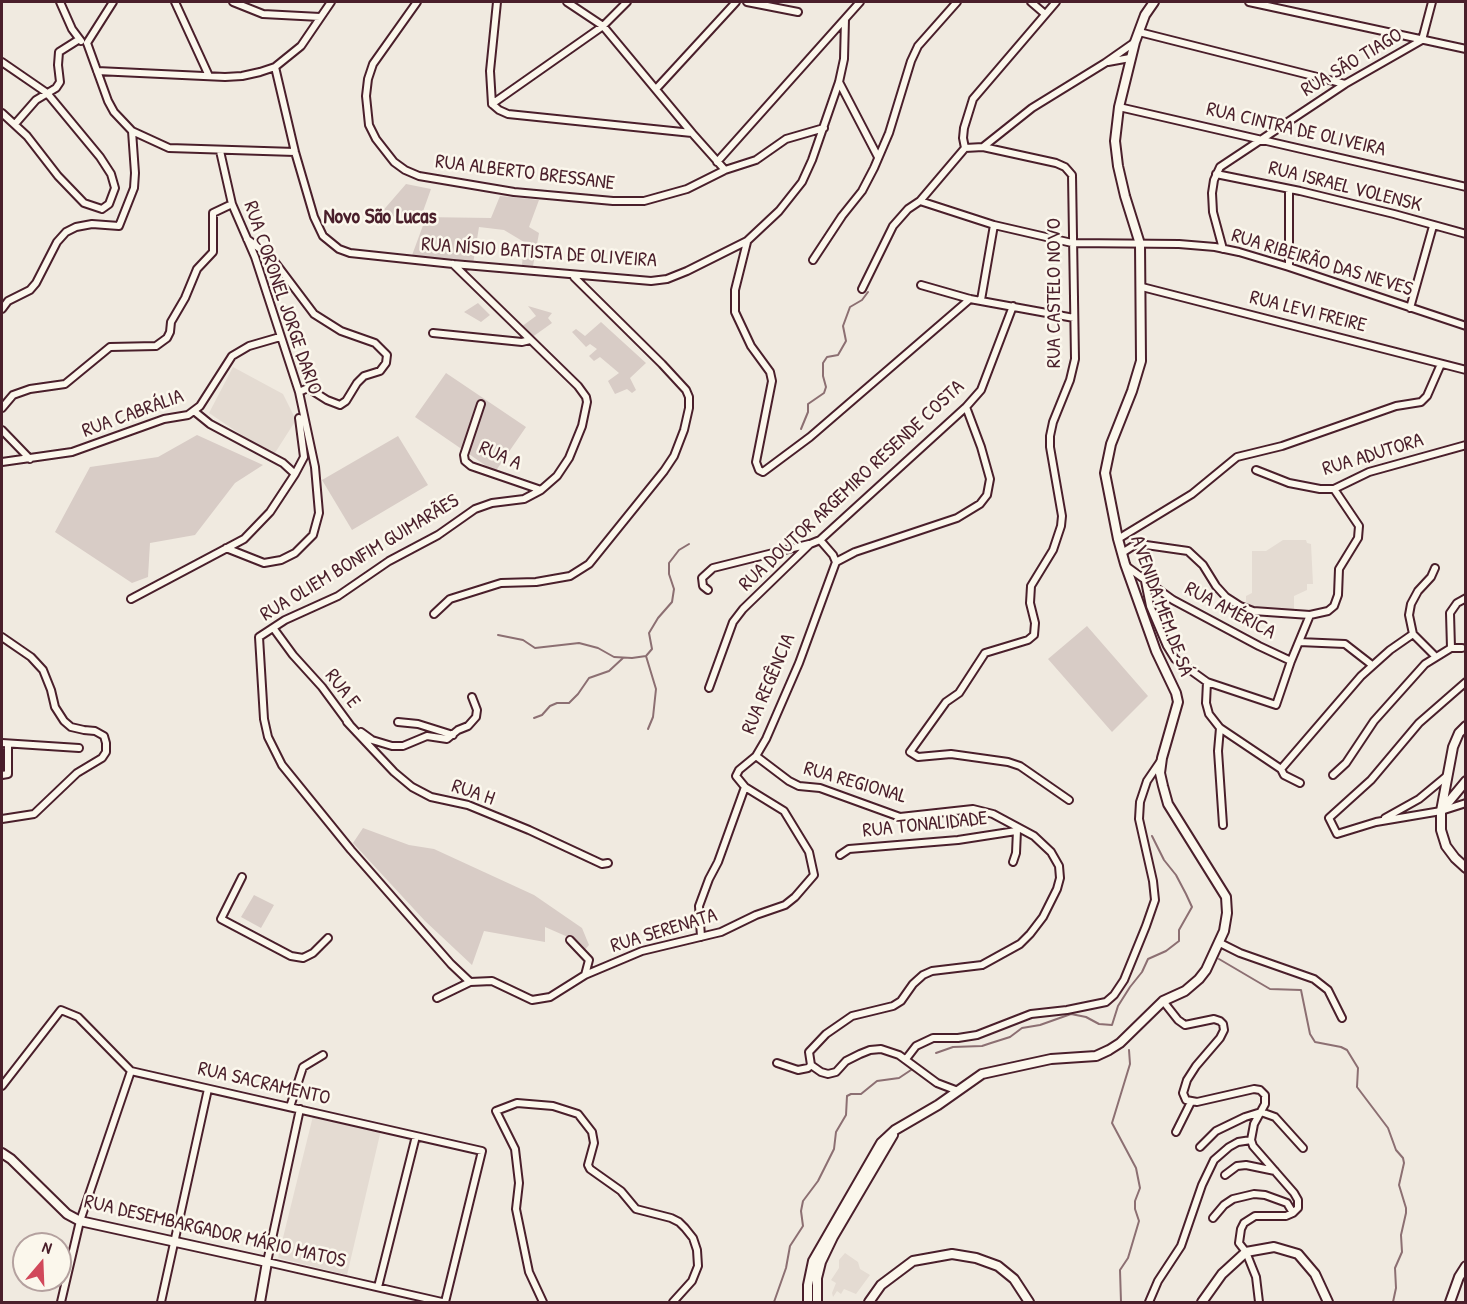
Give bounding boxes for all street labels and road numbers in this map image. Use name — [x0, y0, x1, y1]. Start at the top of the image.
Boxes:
street label: RUA SÃO TIAGO — [1297, 23, 1407, 103]
street label: RUA CINTRA DE OLIVEIRA — [1204, 98, 1388, 162]
street label: RUA ALBERTO BRESSANE — [434, 150, 616, 196]
street label: RUA ISRAEL VOLENSK — [1266, 156, 1424, 218]
street label: RUA CORONEL JORGE DARIO — [238, 198, 326, 398]
street label: RUA CASTELO NOVO — [1043, 218, 1067, 368]
street label: RUA RIBEIRÃO DAS NEVES — [1228, 224, 1416, 302]
street label: RUA NÍSIO BATISTA DE OLIVEIRA — [420, 233, 658, 273]
street label: RUA LEVI FREIRE — [1247, 286, 1369, 338]
street label: RUA DOUTOR ARGEMIRO RESENDE COSTA — [735, 375, 969, 597]
street label: RUA CABRÁLIA — [79, 385, 187, 443]
street label: RUA ADUTORA — [1320, 428, 1426, 482]
street label: RUA A — [475, 436, 525, 476]
street label: RUA OLIEM BONFIM GUIMARÃES — [256, 489, 464, 627]
street label: AVENIDA MEM DE SÁ — [1124, 532, 1198, 680]
street label: RUA AMÉRICA — [1180, 577, 1280, 645]
street label: RUA REGÊNCIA — [737, 630, 801, 738]
street label: RUA E — [319, 665, 365, 713]
street label: RUA REGIONAL — [801, 757, 909, 809]
street label: RUA H — [448, 775, 498, 811]
street label: RUA TONALIDADE — [862, 807, 988, 843]
street label: RUA SERENATA — [608, 903, 720, 959]
street label: RUA SACRAMENTO — [196, 1057, 332, 1111]
street label: RUA DESEMBARGADOR MÁRIO MATOS — [82, 1190, 348, 1274]

